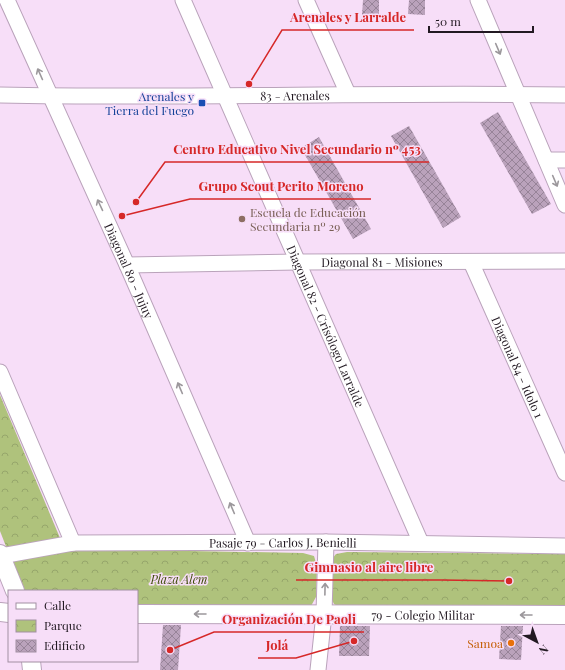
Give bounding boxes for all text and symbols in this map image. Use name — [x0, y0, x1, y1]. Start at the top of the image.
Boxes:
callout: Arenales y Larralde — [282, 5, 414, 30]
text: Arenales y Larralde — [289, 8, 406, 25]
scale bar — [429, 8, 533, 34]
text: 50 m — [435, 13, 461, 29]
one-way arrow — [495, 42, 503, 54]
one-way arrow — [36, 69, 43, 81]
street label: 83 - Arenales — [260, 87, 330, 104]
place label: Arenales y Tierra del Fuego — [105, 88, 194, 118]
marker: Arenales y Tierra del Fuego — [197, 98, 207, 108]
callout: Centro Educativo Nivel Secundario nº 453 — [165, 137, 429, 162]
text: Centro Educativo Nivel Secundario nº 453 — [173, 140, 421, 157]
callout: Grupo Scout Perito Moreno — [190, 174, 371, 199]
one-way arrow — [552, 175, 559, 187]
text: Grupo Scout Perito Moreno — [199, 177, 363, 194]
one-way arrow — [96, 200, 103, 212]
place label: Escuela de Educación Secundaria nº 29 — [250, 204, 366, 234]
marker: Escuela de Educación Secundaria nº 29 — [237, 214, 247, 224]
street label: Diagonal 80 - Jujuy — [101, 220, 157, 321]
street label: Diagonal 82 - Crisólogo Larralde — [283, 243, 368, 410]
street label: Diagonal 81 - Misiones — [321, 253, 443, 270]
street label: Diagonal 84 - Idolo 1 — [488, 314, 548, 421]
one-way arrow — [176, 383, 184, 395]
one-way arrow — [228, 502, 235, 514]
street label: Pasaje 79 - Carlos J. Benielli — [209, 534, 357, 551]
callout: Gimnasio al aire libre — [296, 555, 441, 580]
text: Gimnasio al aire libre — [305, 558, 434, 575]
park label: Plaza Alem — [149, 571, 208, 587]
one-way arrow — [321, 583, 329, 596]
legend — [8, 590, 138, 662]
text: Calle — [44, 597, 71, 613]
callout: Organización De Paoli — [214, 607, 364, 632]
street label: 79 - Colegio Militar — [371, 607, 475, 623]
one-way arrow — [194, 610, 207, 618]
text: Organización De Paoli — [222, 610, 356, 627]
one-way arrow — [520, 611, 533, 619]
text: Parque — [44, 617, 82, 633]
north arrow — [517, 622, 557, 662]
callout: Jolá — [258, 633, 296, 658]
place label: Samoa — [467, 635, 503, 651]
text: Jolá — [265, 636, 288, 653]
text: Edificio — [44, 637, 86, 653]
marker: Samoa — [506, 638, 516, 648]
text: N — [536, 642, 552, 658]

